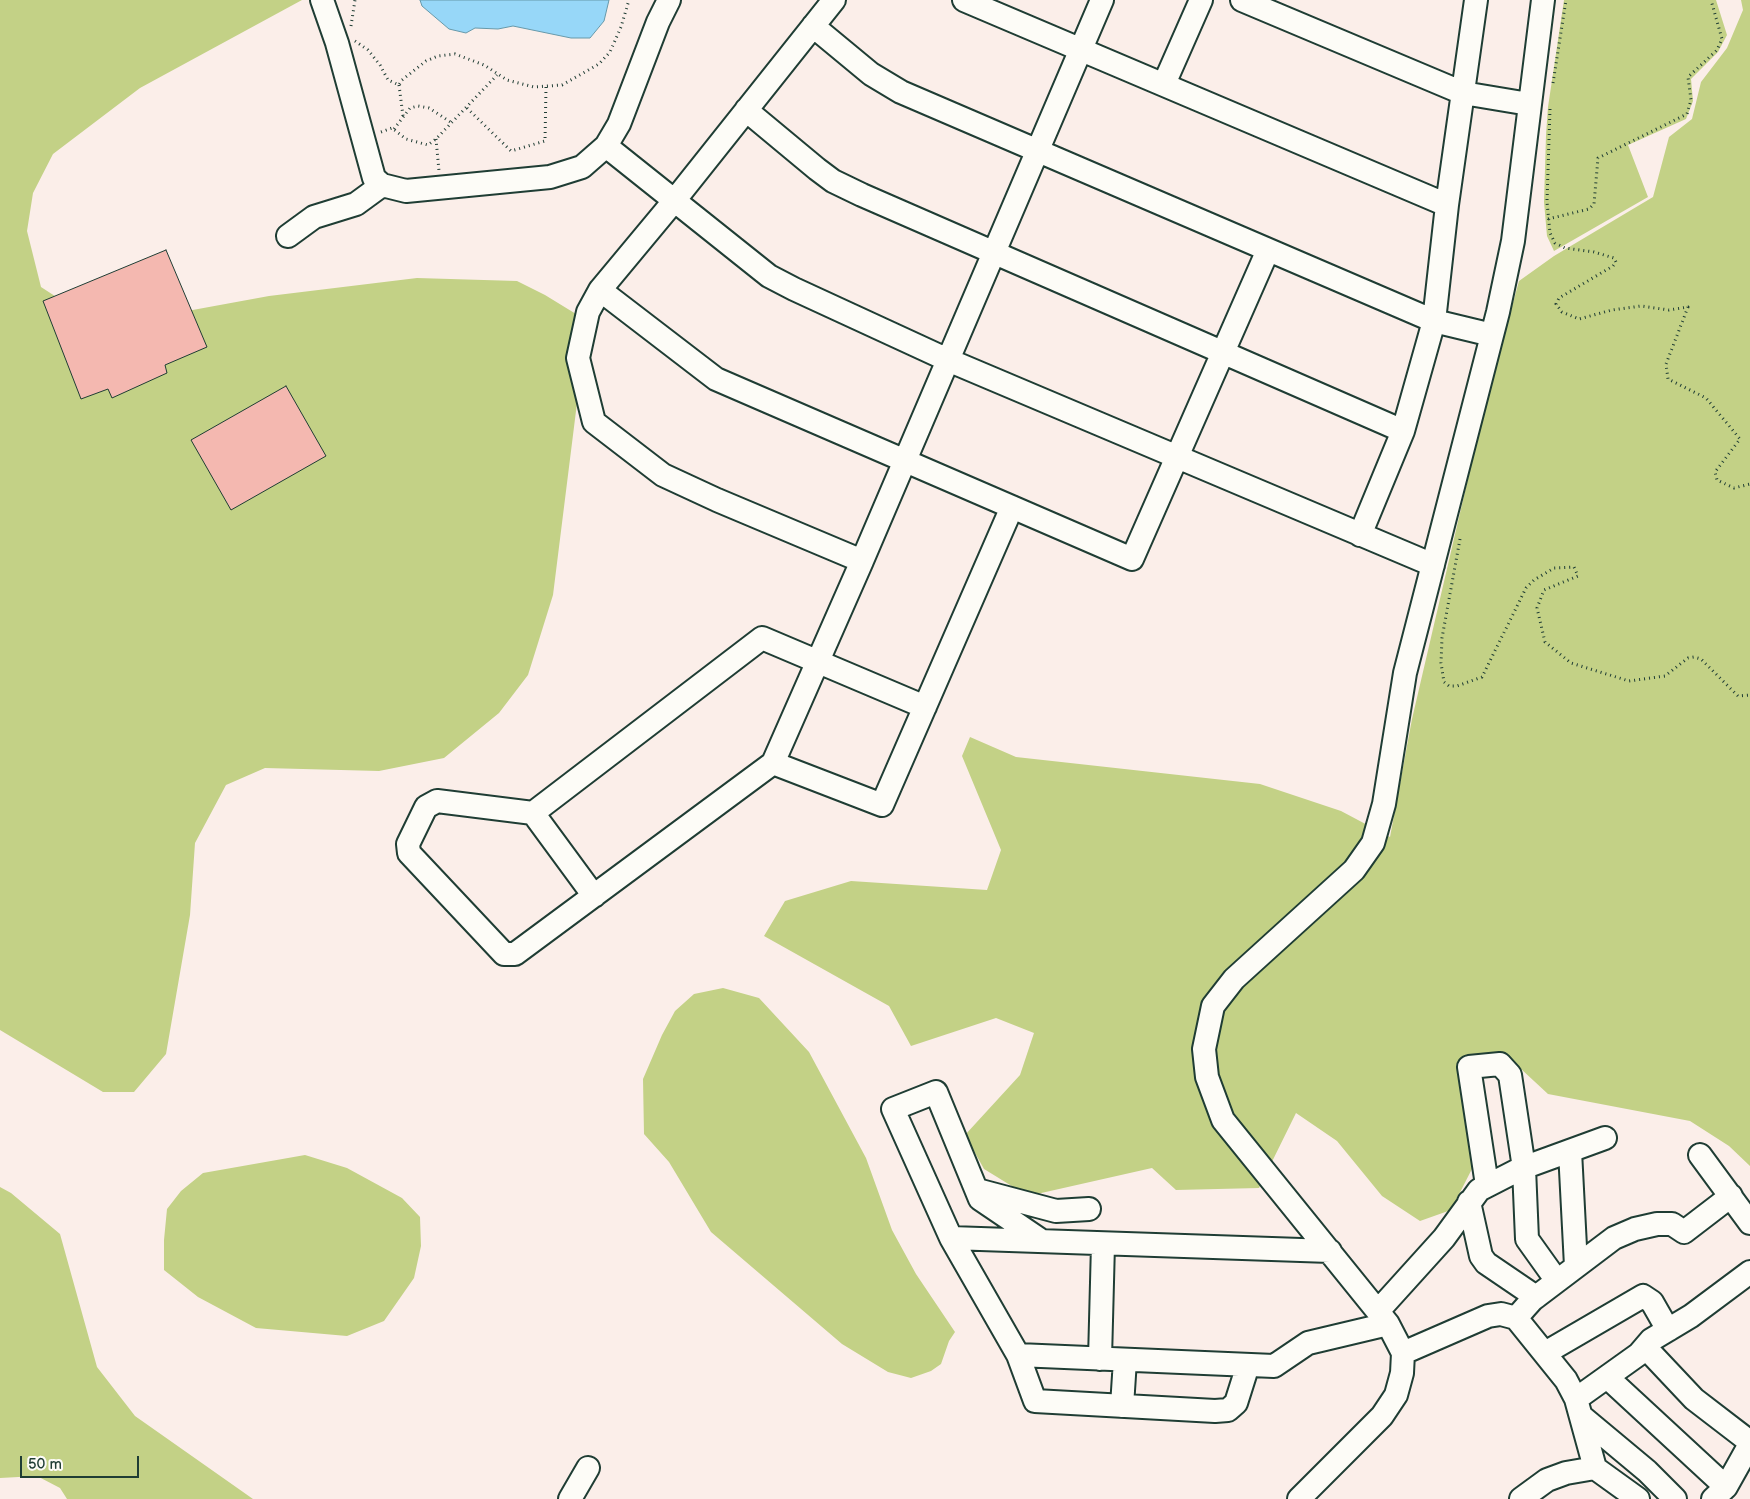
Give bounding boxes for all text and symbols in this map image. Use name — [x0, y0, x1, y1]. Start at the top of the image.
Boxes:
scale bar — [22, 1446, 141, 1478]
text: 50 m — [28, 1455, 62, 1474]

